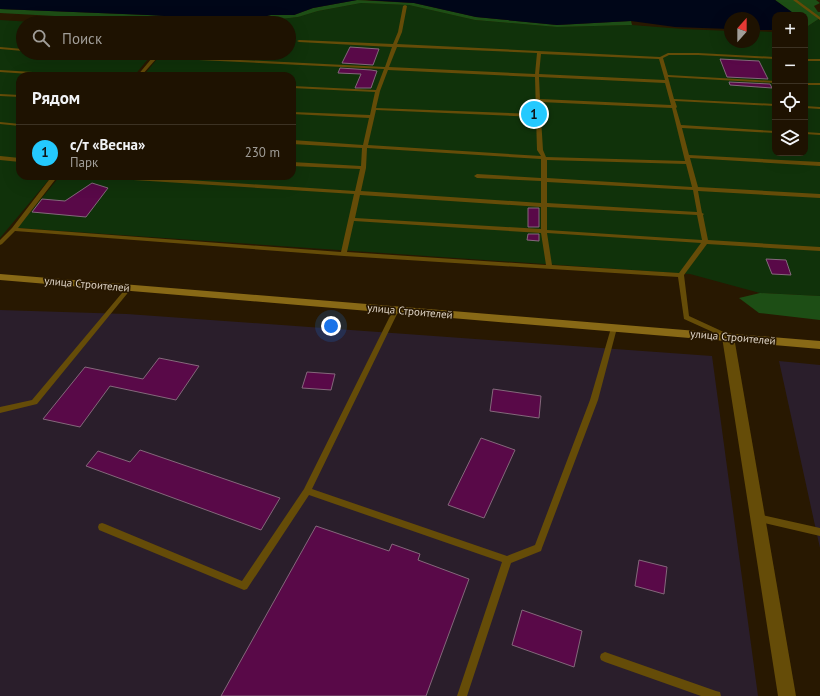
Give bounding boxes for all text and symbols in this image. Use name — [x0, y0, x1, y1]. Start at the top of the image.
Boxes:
north arrow — [724, 12, 760, 48]
map controls — [772, 12, 808, 156]
button: + — [772, 12, 808, 48]
search box — [16, 16, 296, 60]
icon: search — [30, 27, 52, 49]
text: Поиск — [62, 29, 102, 48]
button: − — [772, 48, 808, 84]
button: locate — [772, 84, 808, 120]
text: Рядом — [32, 87, 80, 109]
pin: 1 — [521, 99, 547, 129]
button: layers — [772, 120, 808, 156]
text: с/т «Весна» — [70, 135, 145, 154]
text: 1 — [41, 144, 49, 161]
text: 230 m — [245, 144, 280, 161]
text: Парк — [70, 154, 98, 171]
street label: улица Строителей — [44, 273, 130, 295]
street label: улица Строителей — [367, 300, 453, 322]
your location — [321, 316, 341, 336]
street label: улица Строителей — [690, 326, 776, 348]

